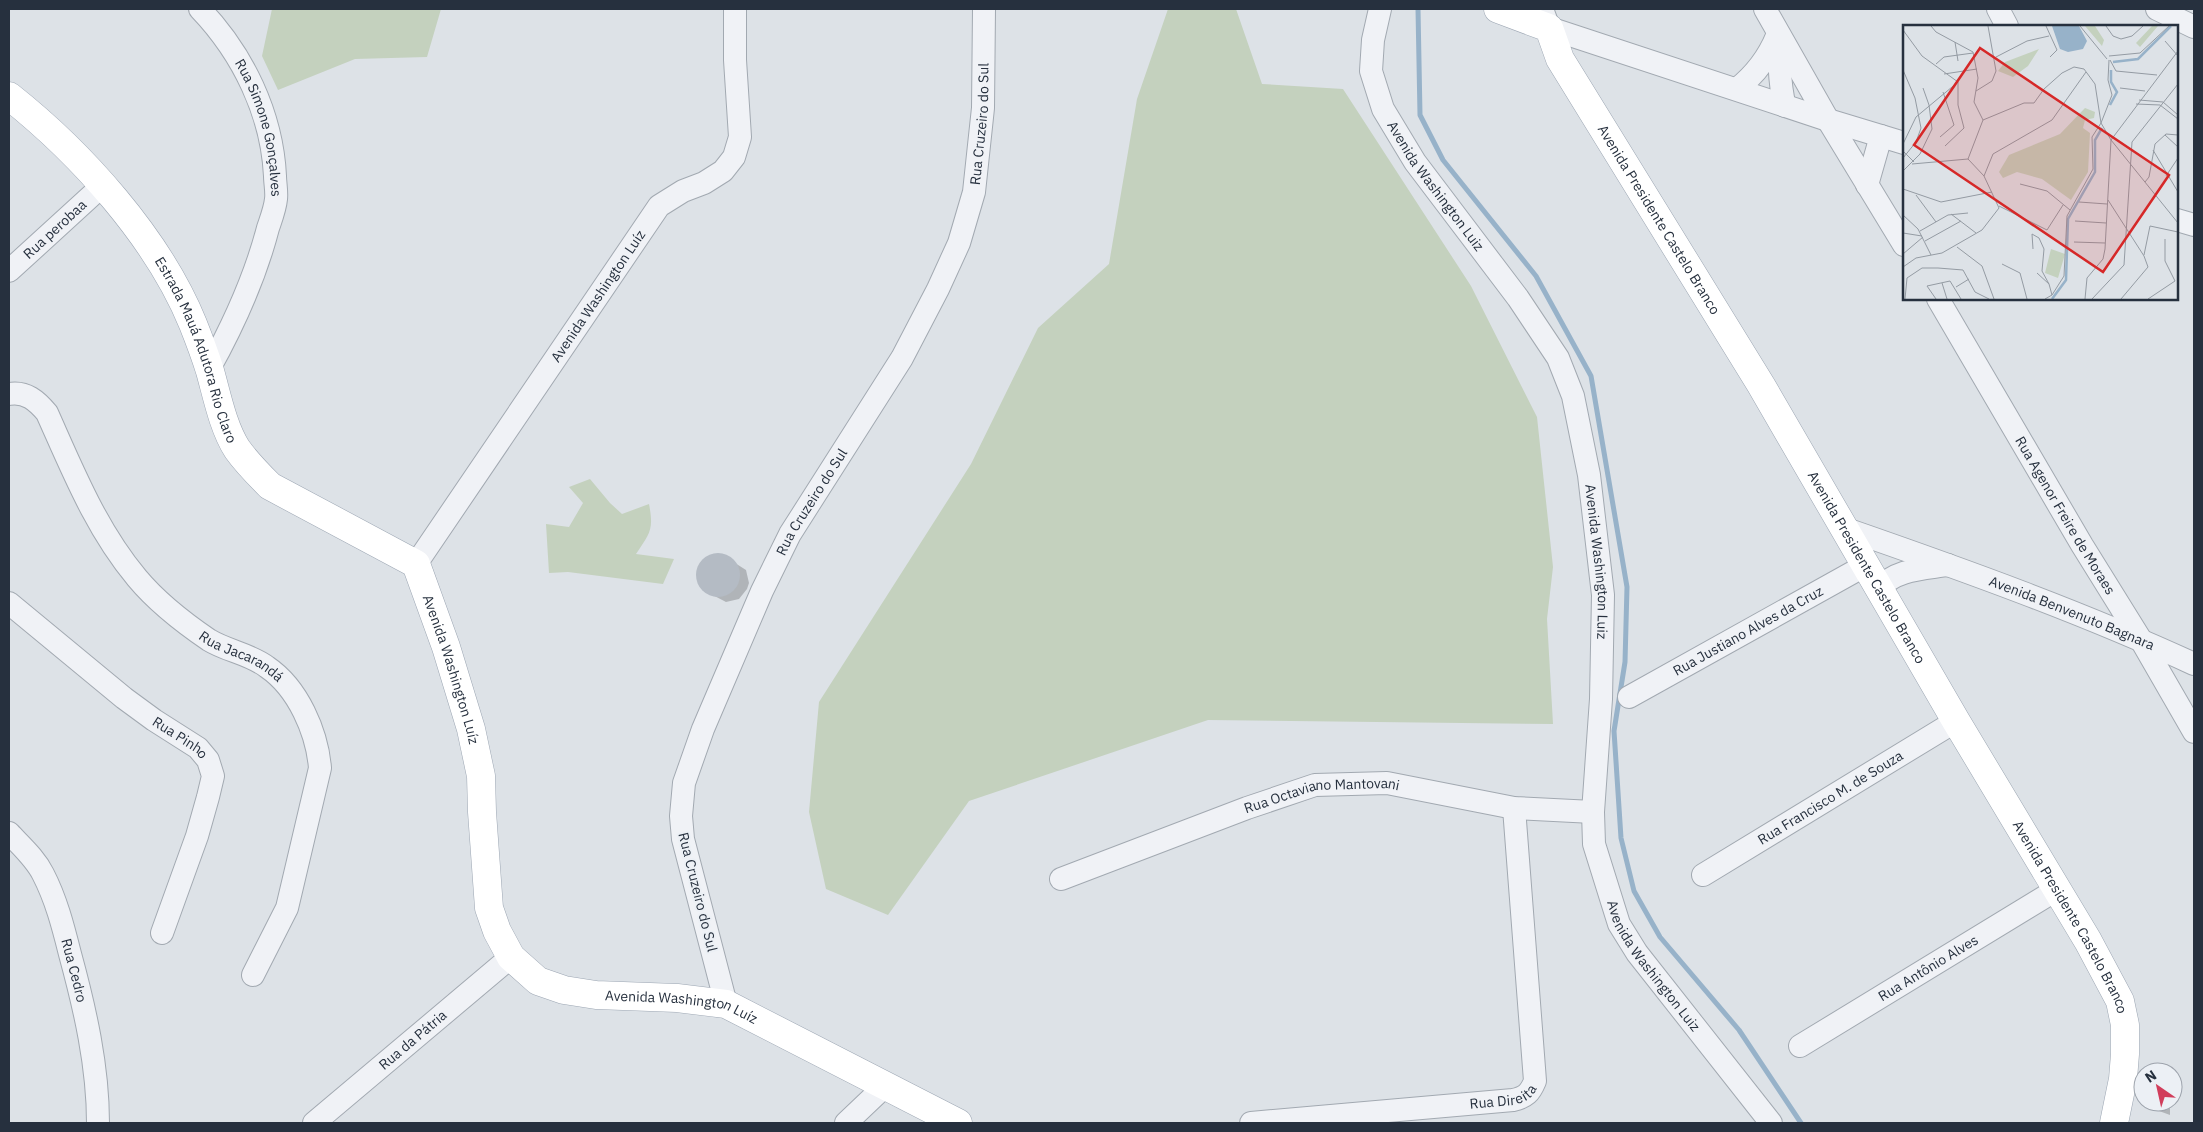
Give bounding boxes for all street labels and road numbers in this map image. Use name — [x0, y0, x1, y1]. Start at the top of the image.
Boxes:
street label: Rua Simone Gonçalves — [231, 56, 285, 197]
street label: Rua Cruzeiro do Sul — [966, 63, 992, 186]
street label: Avenida Washington Luiz — [1383, 118, 1488, 255]
street label: Avenida Presidente Castelo Branco — [1594, 121, 1724, 318]
street label: Rua perobaa — [19, 195, 91, 263]
street label: Avenida Washington Luíz — [547, 226, 649, 365]
street label: Estrada Mauá Adutora Rio Claro — [151, 253, 241, 446]
street label: Rua Agenor Freire de Moraes — [2011, 433, 2120, 598]
street label: Rua Cruzeiro do Sul — [772, 445, 851, 558]
street label: Avenida Presidente Castelo Branco — [1804, 468, 1930, 667]
street label: Avenida Washington Luiz — [1581, 483, 1612, 640]
street label: Avenida Benvenuto Bagnara — [1987, 572, 2158, 654]
street label: Rua Justiano Alves da Cruz — [1670, 582, 1826, 680]
street label: Avenida Washington Luíz — [419, 592, 483, 746]
street label: Rua Jacarandá — [196, 627, 288, 686]
street label: Rua Pinho — [149, 712, 212, 762]
street label: Rua Francisco M. de Souza — [1754, 746, 1907, 849]
street label: Rua Octaviano Mantovani — [1242, 774, 1401, 817]
street label: Avenida Presidente Castelo Branco — [2009, 817, 2131, 1015]
street label: Rua Cruzeiro do Sul — [674, 830, 722, 954]
street label: Avenida Washington Luiz — [1603, 898, 1704, 1035]
street label: Rua Antônio Alves — [1875, 931, 1982, 1005]
street label: Rua Cedro — [57, 936, 91, 1004]
street label: Avenida Washington Luíz — [605, 986, 761, 1028]
street label: Rua da Pátria — [375, 1006, 451, 1074]
street label: Rua Direita — [1469, 1081, 1541, 1113]

